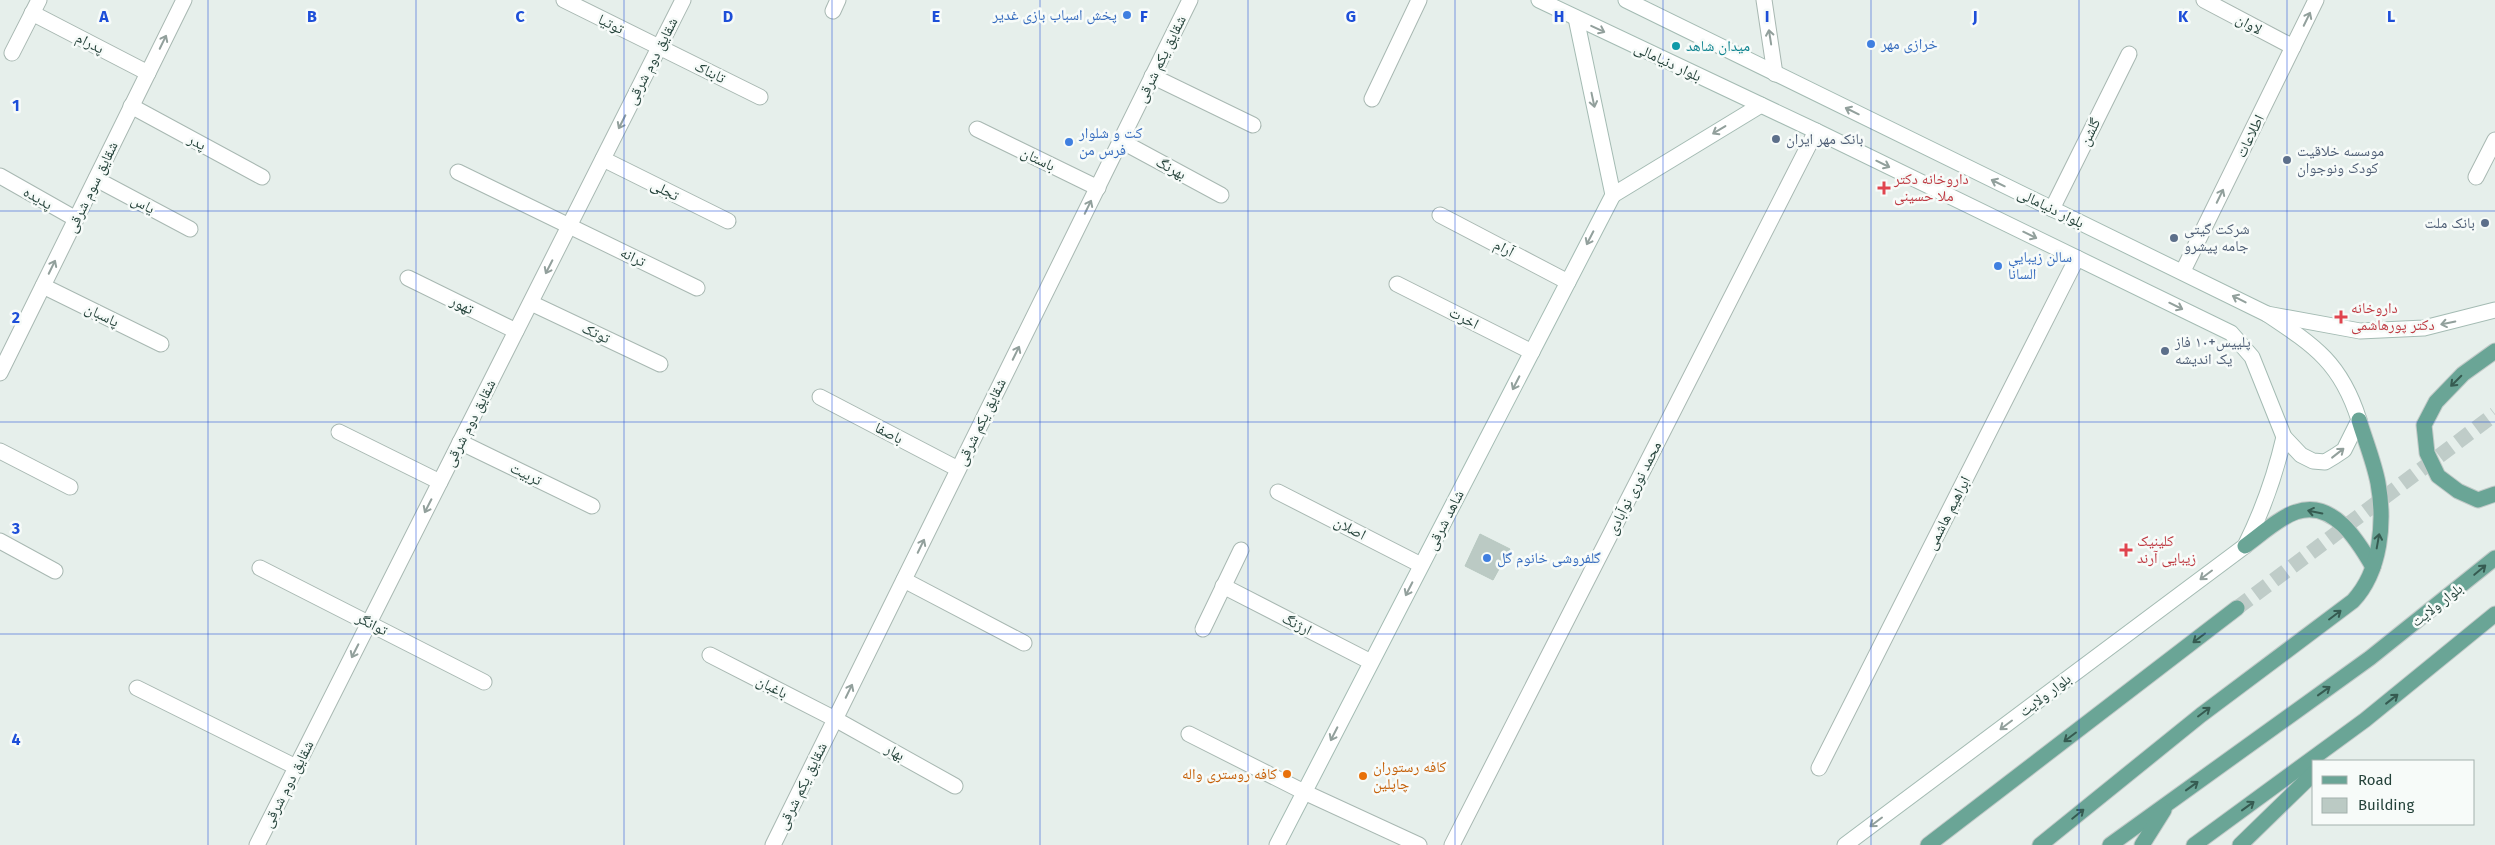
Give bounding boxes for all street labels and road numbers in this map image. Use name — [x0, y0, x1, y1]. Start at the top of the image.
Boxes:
street label: توتیا — [595, 10, 627, 38]
street label: لاوان — [2232, 10, 2265, 39]
street label: شقایق یکم شرقی — [1132, 12, 1191, 106]
street label: شقایق دوم شرقی — [622, 14, 683, 108]
street label: پدرام — [73, 28, 107, 58]
street label: بلوار دنیامالی — [1631, 39, 1704, 86]
street label: تابناک — [692, 57, 729, 87]
street label: اطلاعات — [2232, 112, 2268, 160]
street label: گلشن — [2076, 115, 2105, 149]
street label: پدر — [184, 129, 209, 154]
street label: شقایق سوم شرقی — [62, 138, 123, 236]
street label: باستان — [1018, 143, 1058, 176]
street label: بهرنگ — [1153, 153, 1189, 183]
street label: تجلی — [647, 175, 683, 206]
street label: پدیده — [20, 183, 56, 214]
street label: بلوار دنیامالی — [2014, 184, 2087, 233]
street label: یاس — [128, 190, 158, 219]
street label: آرام — [1490, 235, 1518, 262]
street label: ترانه — [618, 243, 649, 271]
street label: تهور — [447, 291, 477, 319]
street label: پاسبان — [82, 299, 122, 332]
street label: اخرت — [1446, 303, 1482, 333]
street label: توتک — [579, 319, 613, 348]
street label: شقایق یکم شرقی — [952, 375, 1011, 469]
street label: شقایق دوم شرقی — [440, 376, 501, 470]
street label: باصفا — [872, 418, 906, 448]
street label: محمد نوری نوآبادی — [1603, 438, 1666, 538]
street label: تربیت — [507, 459, 545, 490]
street label: ابراهیم هاشمی — [1922, 473, 1975, 553]
street label: شاهد شرقی — [1422, 487, 1469, 553]
street label: اصلان — [1331, 512, 1369, 544]
street label: بلوار ولایت — [2408, 579, 2466, 631]
street label: توانگر — [352, 608, 391, 640]
street label: ارژنگ — [1279, 609, 1315, 639]
street label: بلوار ولایت — [2015, 670, 2075, 720]
street label: باغبان — [753, 672, 791, 703]
street label: شقایق دوم شرقی — [258, 737, 319, 831]
street label: شقایق یکم شرقی — [773, 739, 832, 833]
street label: بهار — [881, 739, 908, 765]

